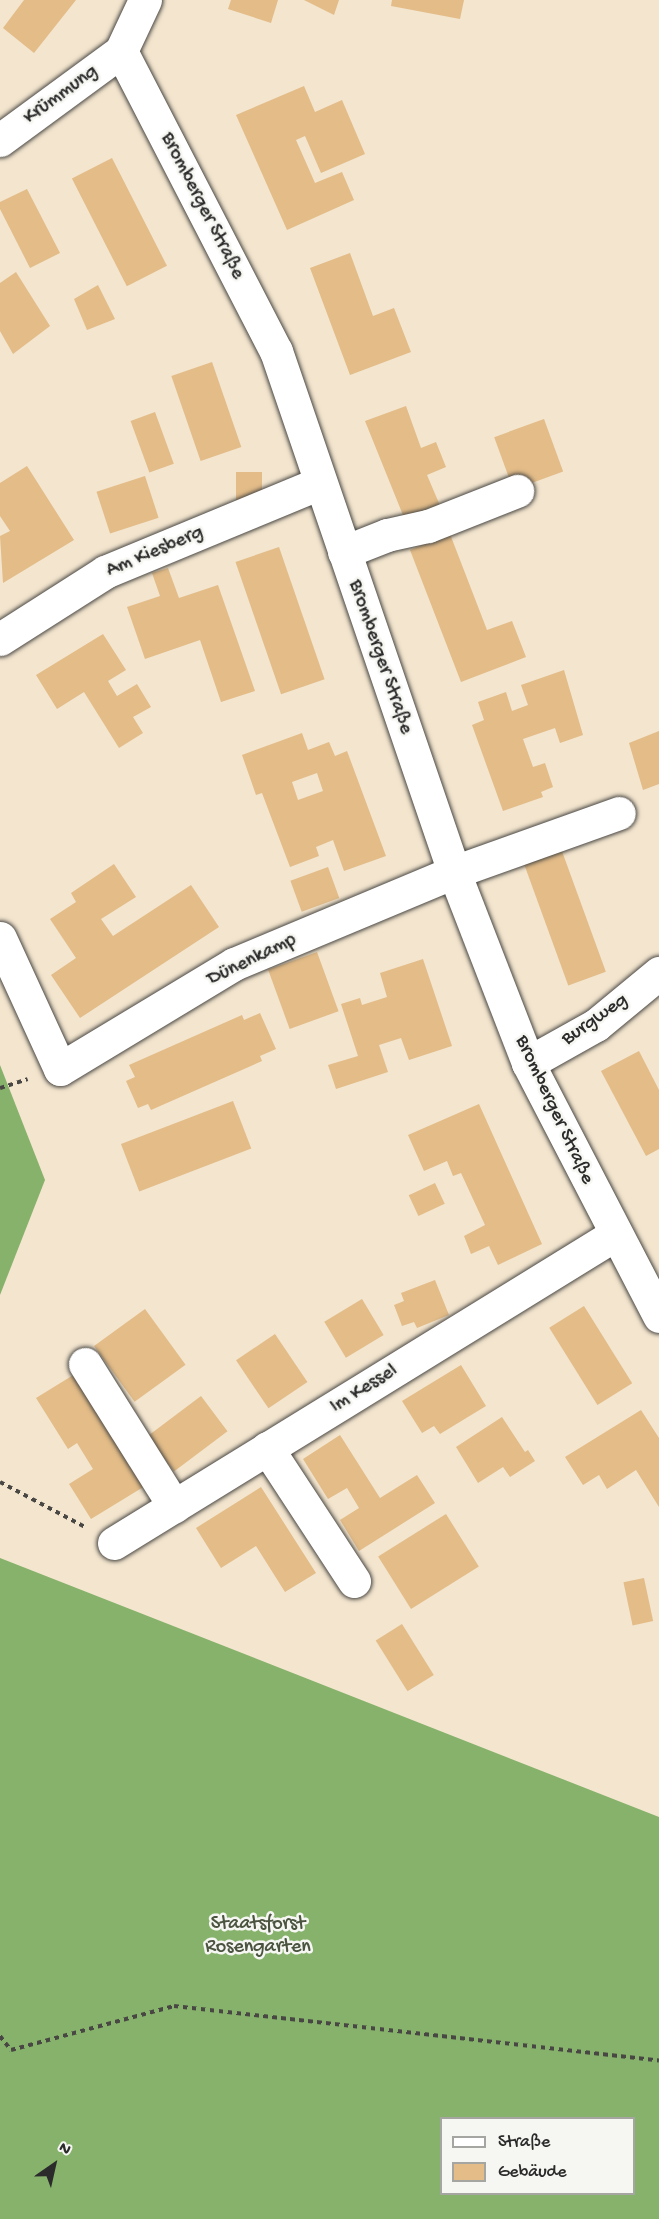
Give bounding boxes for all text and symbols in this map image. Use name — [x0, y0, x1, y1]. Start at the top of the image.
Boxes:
street label: Krümmung — [19, 60, 103, 130]
street label: Bromberger Straße — [155, 129, 249, 283]
street label: Am Kiesberg — [103, 521, 207, 583]
street label: Bromberger Straße — [342, 577, 418, 737]
street label: Dünenkamp — [204, 928, 300, 992]
street label: Burgweg — [557, 989, 633, 1051]
street label: Bromberger Straße — [509, 1032, 599, 1188]
street label: Im Kessel — [326, 1359, 402, 1419]
park label: Staatsforst Rosengarten — [205, 1913, 311, 1960]
legend — [440, 2117, 635, 2195]
text: Straße — [498, 2132, 550, 2153]
north arrow — [24, 2135, 84, 2195]
text: N — [55, 2139, 74, 2160]
text: Gebäude — [498, 2162, 566, 2183]

